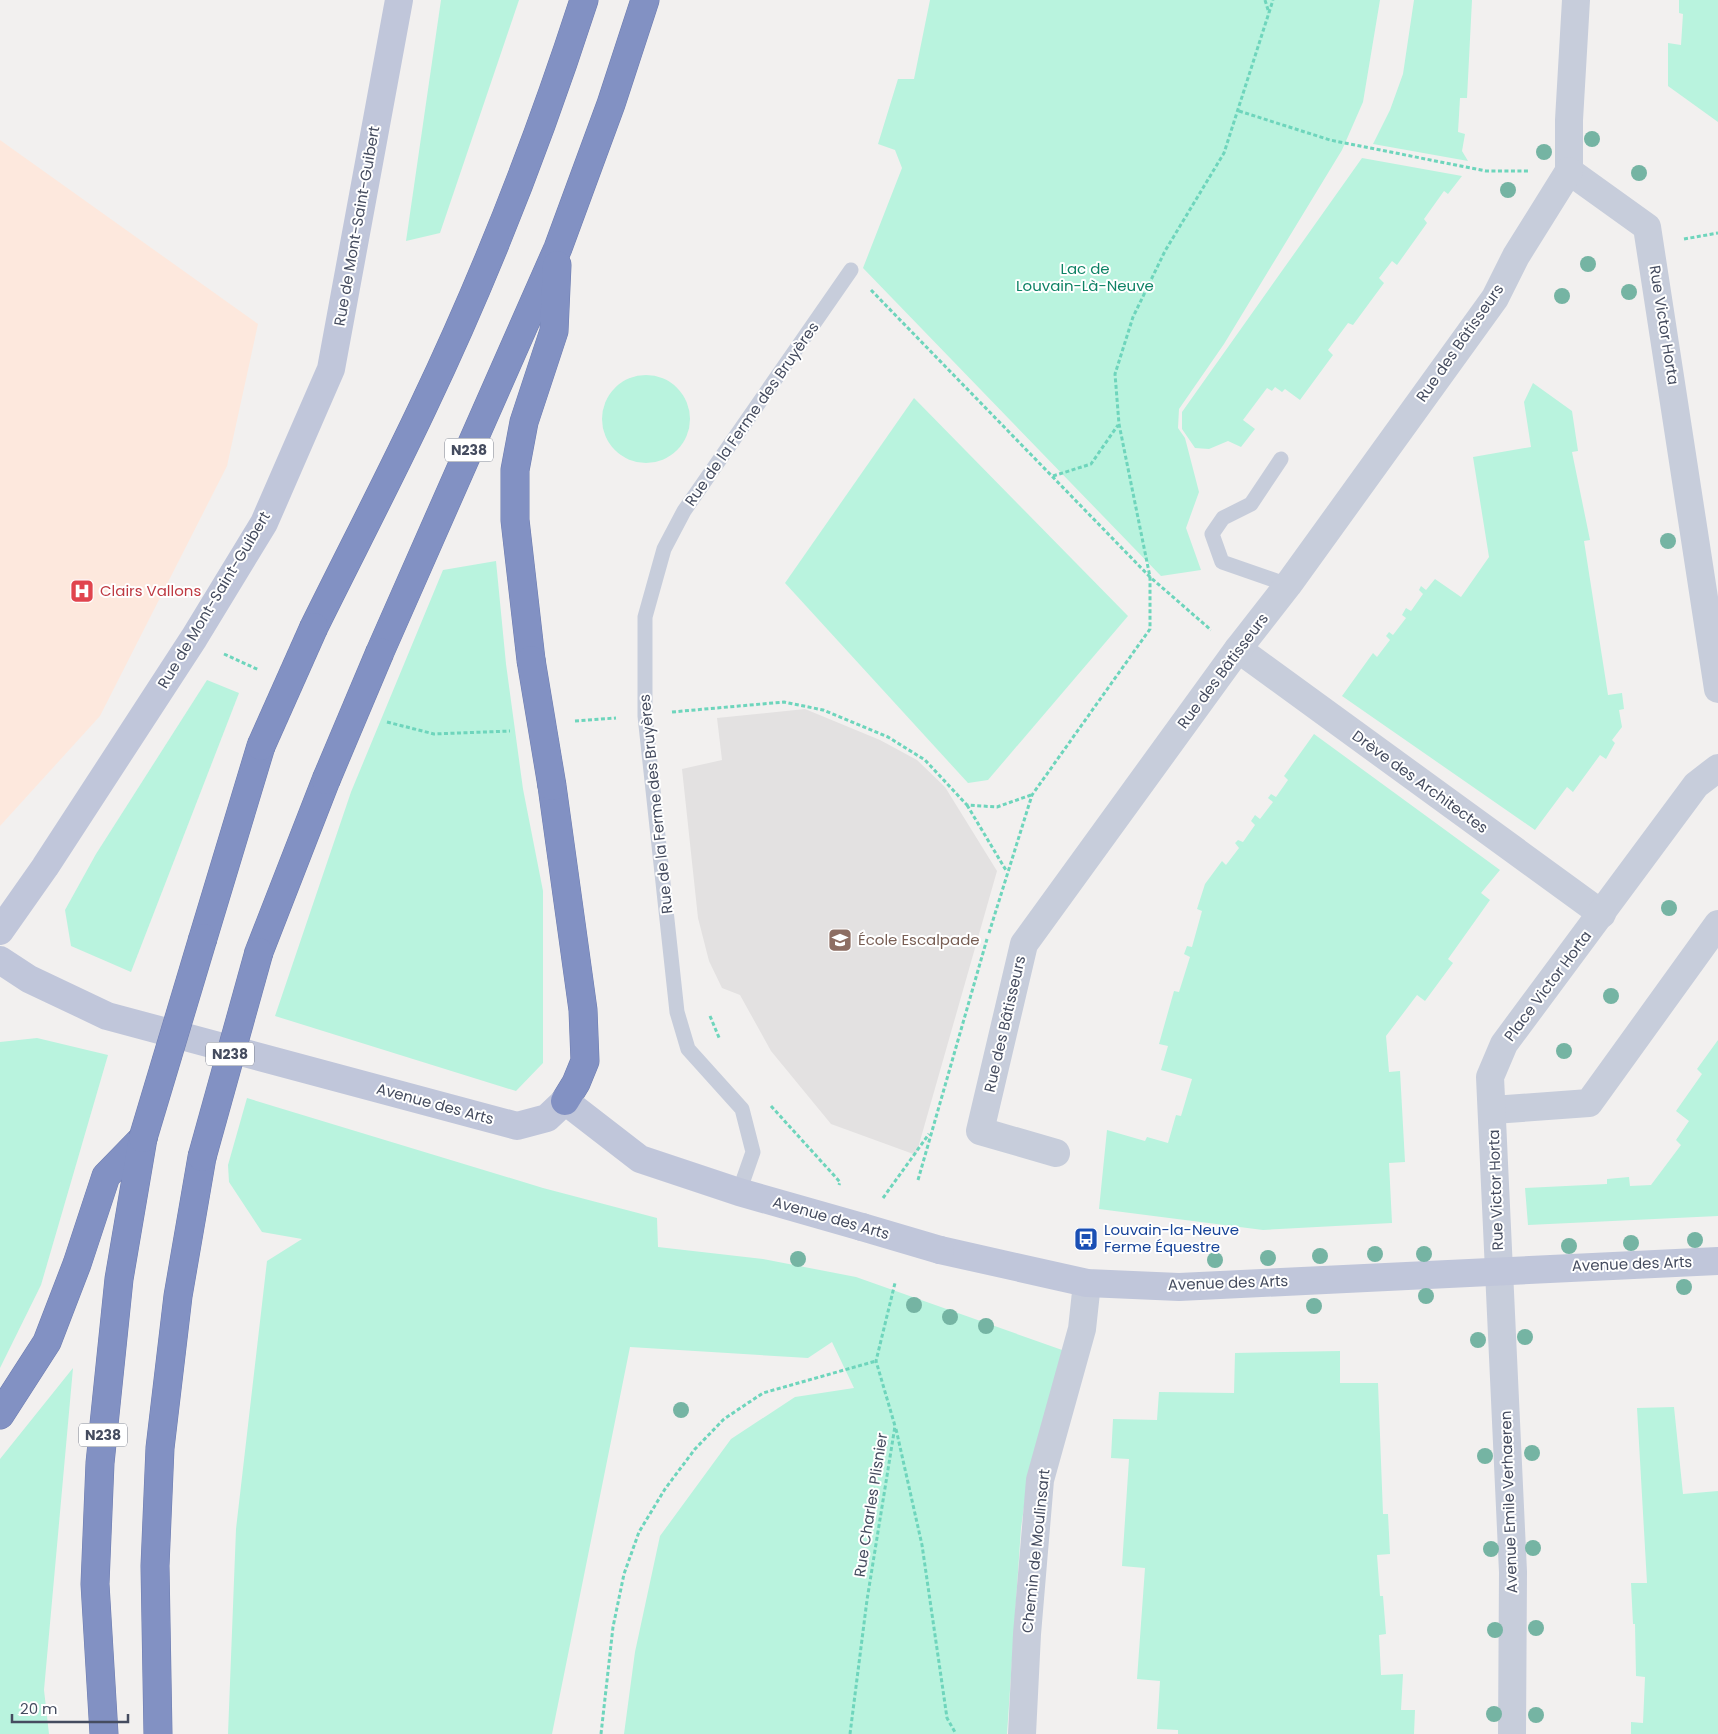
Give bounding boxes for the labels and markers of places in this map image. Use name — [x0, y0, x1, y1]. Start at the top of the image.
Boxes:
hospital icon: Clairs Vallons — [69, 578, 95, 604]
place label: Clairs Vallons — [100, 580, 201, 601]
school or university icon: École Escalpade — [827, 927, 853, 953]
place label: École Escalpade — [858, 929, 980, 950]
place label: Louvain-la-Neuve Ferme Équestre — [1104, 1219, 1239, 1257]
bus stop icon: Louvain-la-Neuve Ferme Équestre — [1073, 1226, 1099, 1252]

